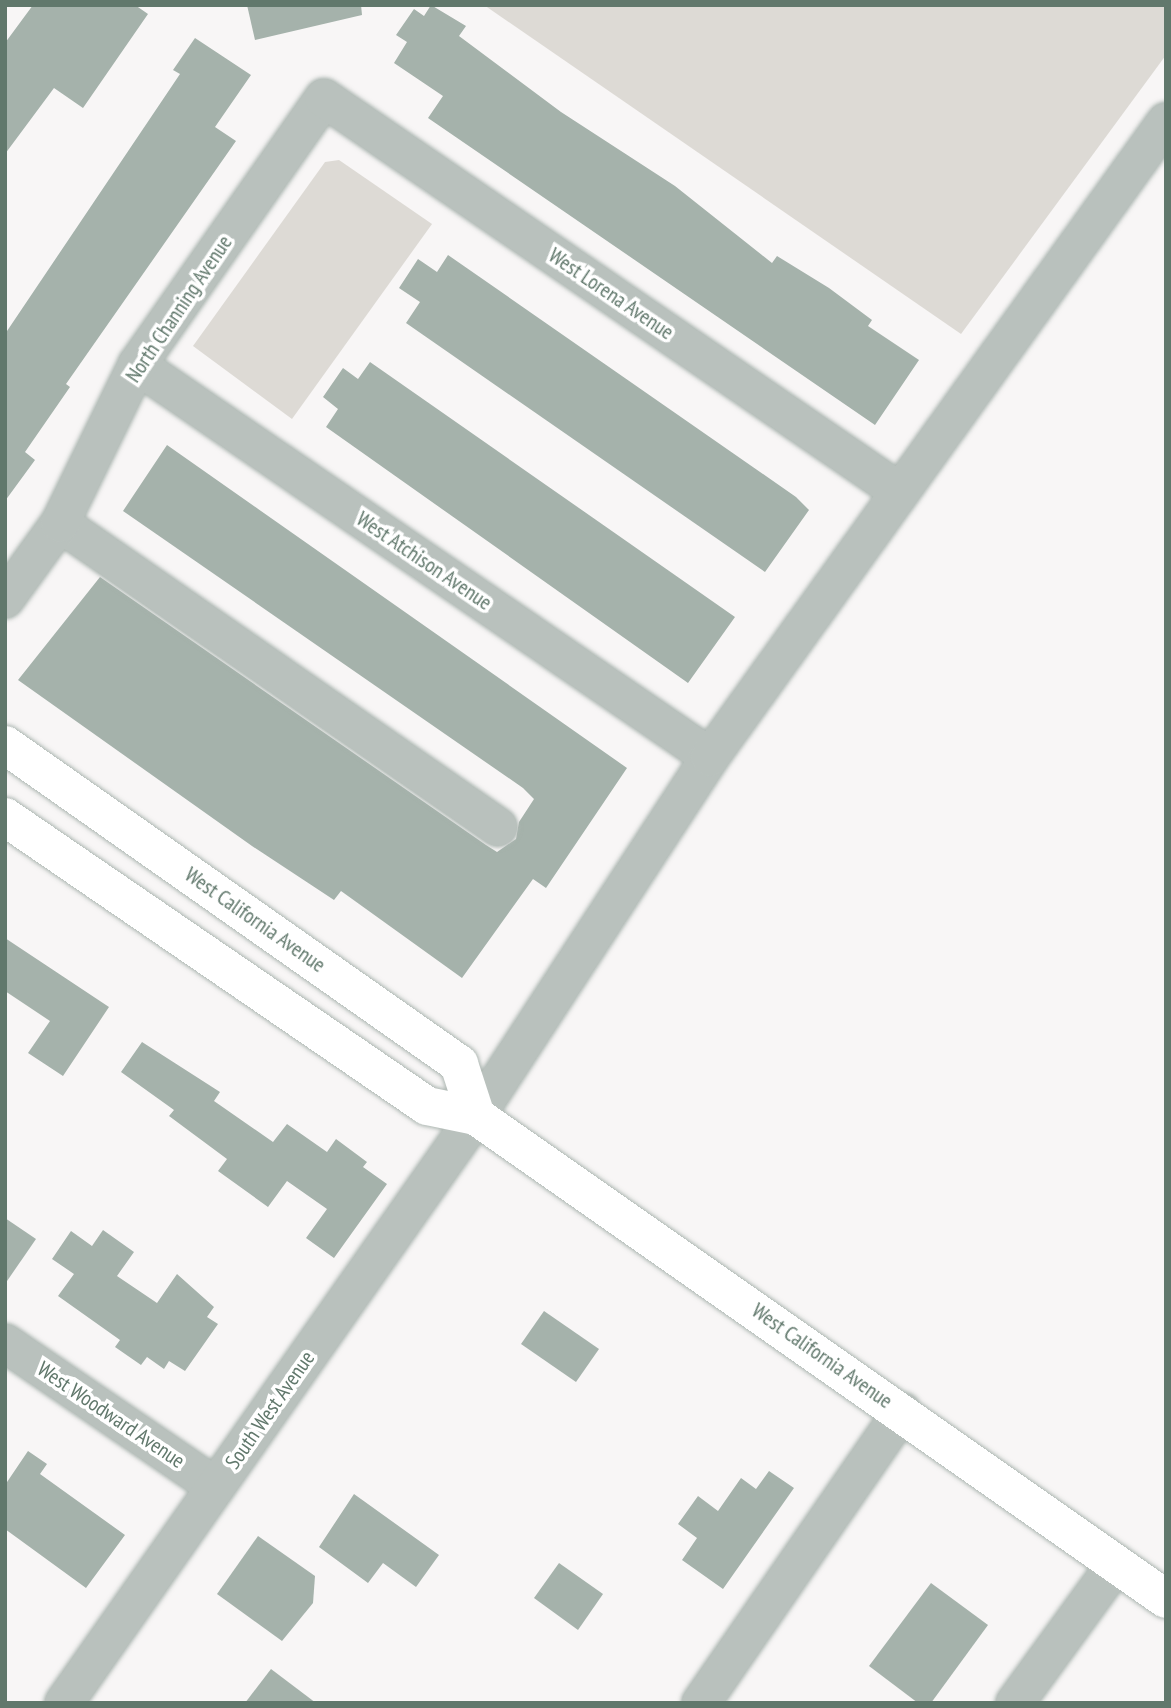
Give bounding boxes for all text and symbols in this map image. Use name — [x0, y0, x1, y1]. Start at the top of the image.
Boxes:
street label: North Channing Avenue — [120, 231, 238, 387]
street label: West Lorena Avenue — [544, 243, 678, 345]
street label: West Atchison Avenue — [351, 506, 497, 616]
street label: West California Avenue — [180, 862, 330, 978]
street label: West California Avenue — [747, 1298, 897, 1414]
street label: South West Avenue — [220, 1346, 320, 1474]
street label: West Woodward Avenue — [32, 1356, 190, 1474]

